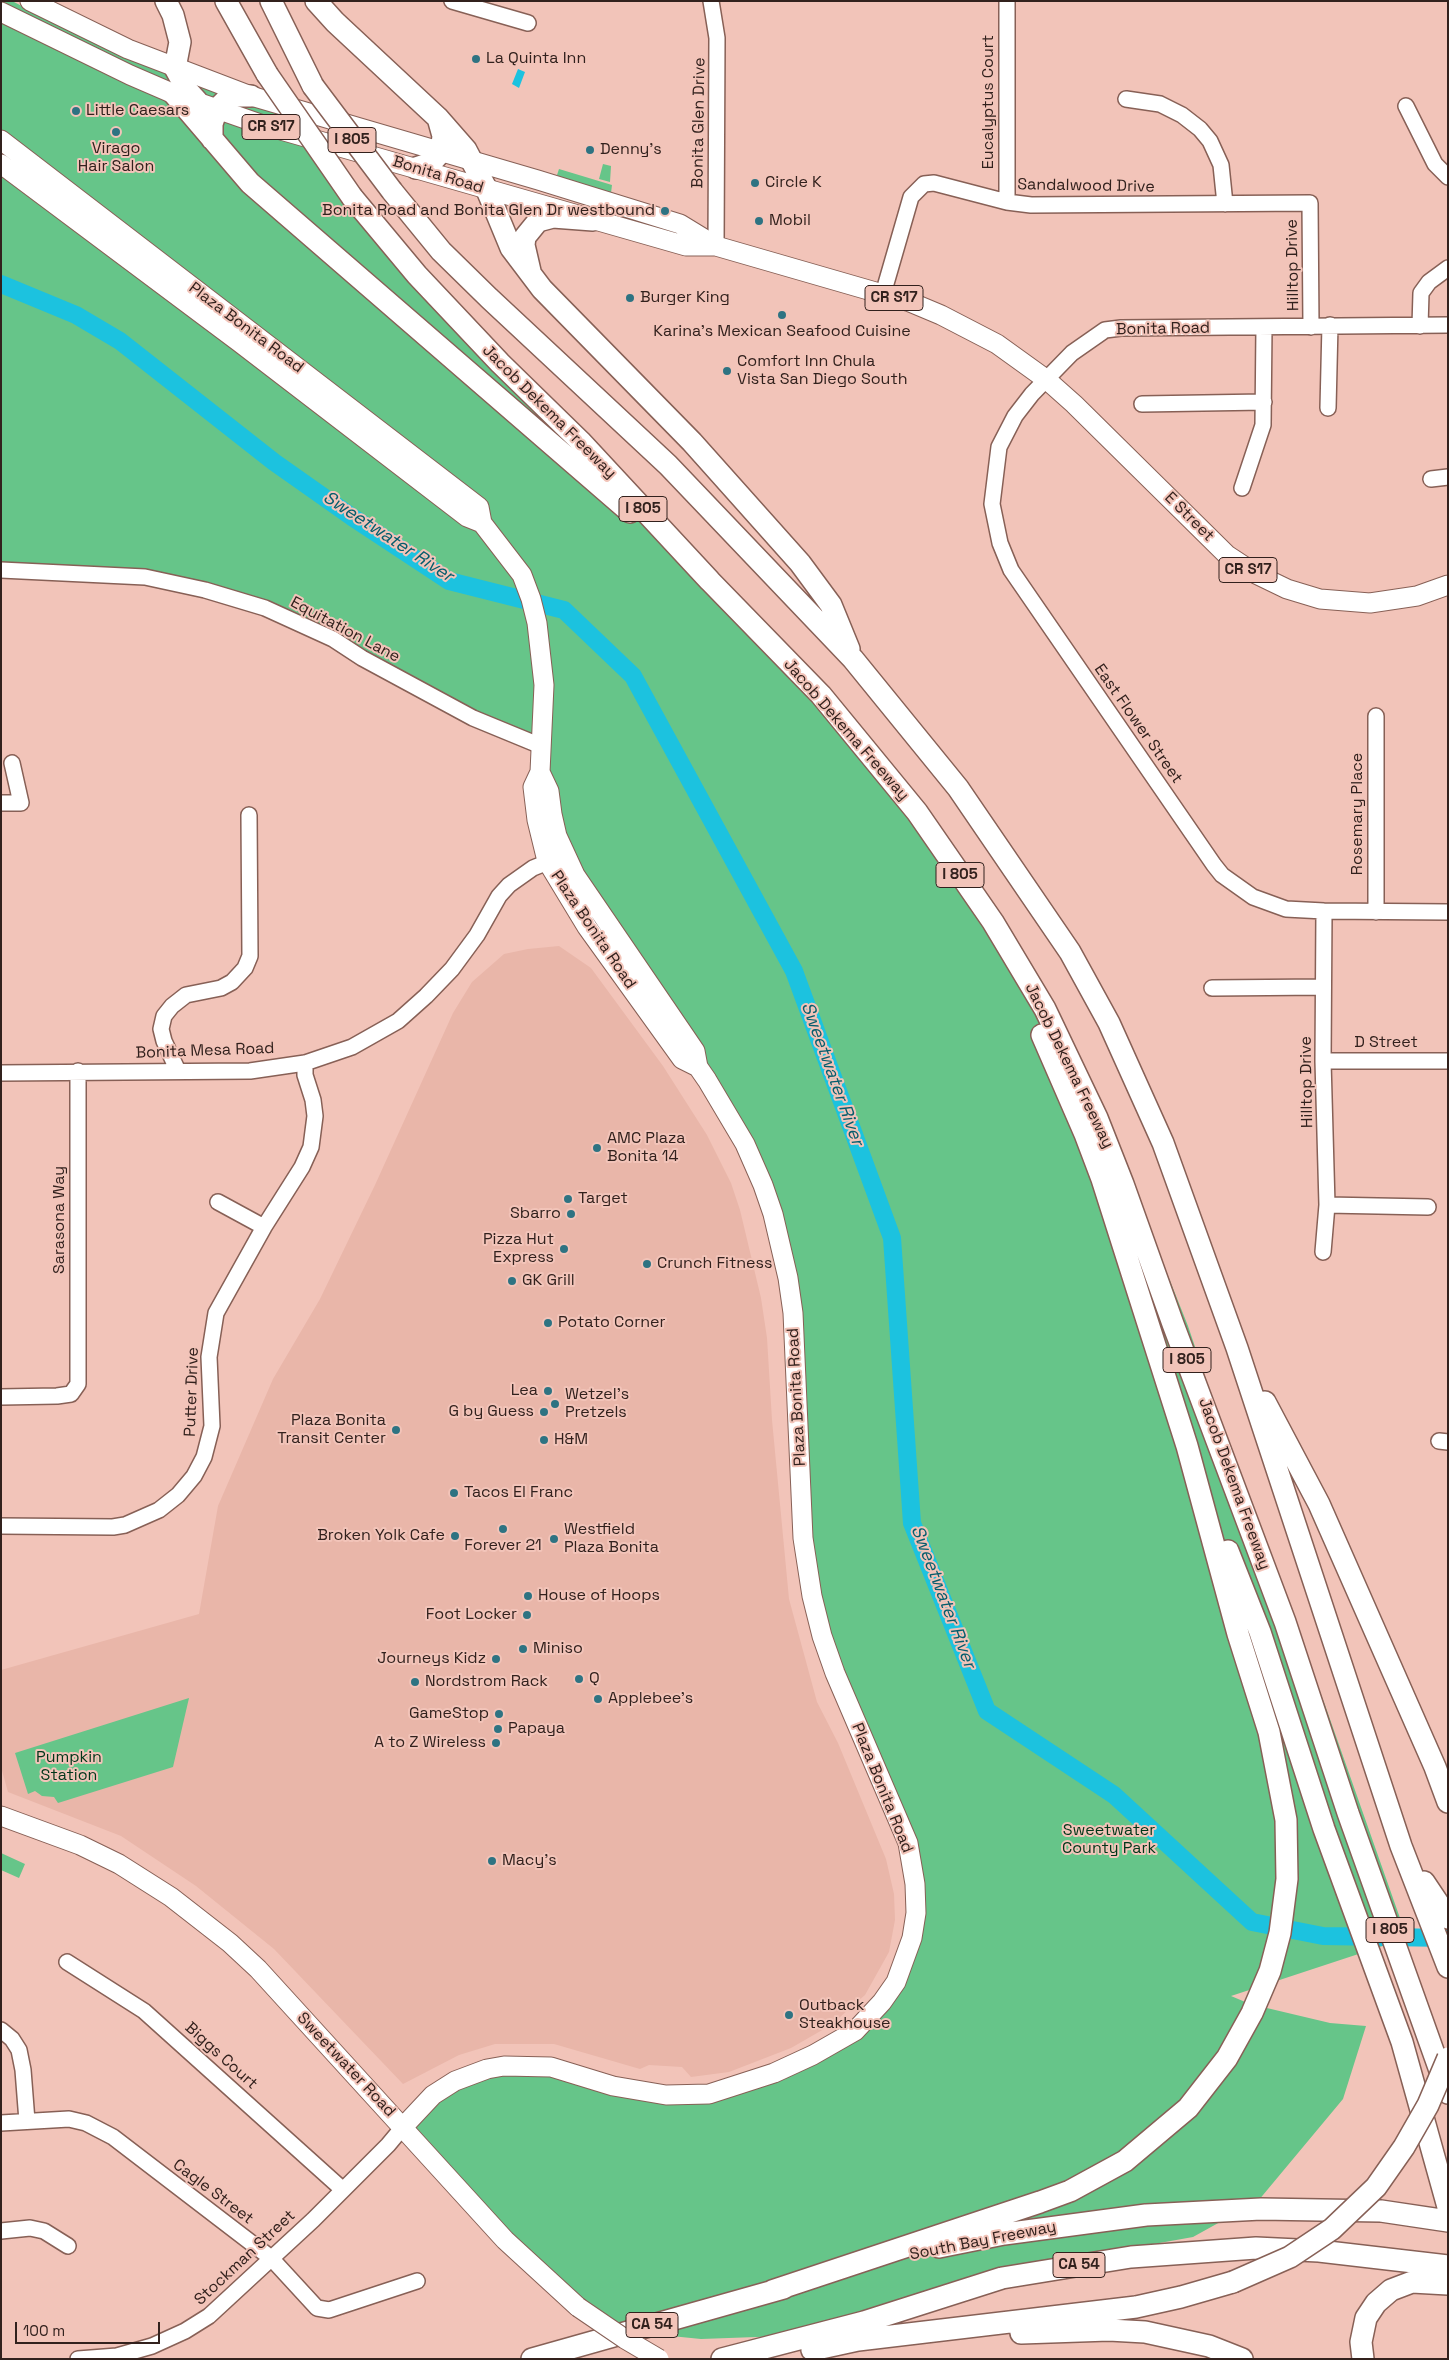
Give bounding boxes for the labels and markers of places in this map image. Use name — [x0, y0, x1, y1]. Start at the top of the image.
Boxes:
place label: La Quinta Inn — [486, 49, 586, 69]
marker: La Quinta Inn — [470, 53, 482, 65]
place label: Little Caesars — [86, 101, 189, 121]
marker: Little Caesars — [70, 105, 82, 117]
marker: Virago Hair Salon — [110, 126, 122, 138]
place label: Virago Hair Salon — [78, 139, 154, 177]
place label: Denny's — [600, 140, 662, 160]
marker: Denny's — [584, 144, 596, 156]
place label: Circle K — [765, 173, 822, 193]
marker: Circle K — [749, 177, 761, 189]
place label: Bonita Road and Bonita Glen Dr westbound — [322, 201, 655, 221]
marker: Bonita Road and Bonita Glen Dr westbound — [659, 205, 671, 217]
place label: Mobil — [769, 211, 811, 231]
marker: Mobil — [753, 215, 765, 227]
place label: Burger King — [640, 288, 730, 308]
marker: Burger King — [624, 292, 636, 304]
marker: Karina's Mexican Seafood Cuisine — [776, 309, 788, 321]
place label: Karina's Mexican Seafood Cuisine — [653, 322, 911, 342]
place label: Comfort Inn Chula Vista San Diego South — [737, 352, 908, 390]
marker: Comfort Inn Chula Vista San Diego South — [721, 365, 733, 377]
place label: AMC Plaza Bonita 14 — [607, 1129, 686, 1167]
marker: AMC Plaza Bonita 14 — [591, 1142, 603, 1154]
place label: Target — [578, 1189, 628, 1209]
marker: Target — [562, 1193, 574, 1205]
place label: Sbarro — [510, 1204, 561, 1224]
marker: Sbarro — [565, 1208, 577, 1220]
place label: Pizza Hut Express — [483, 1230, 554, 1268]
marker: Pizza Hut Express — [558, 1243, 570, 1255]
place label: Crunch Fitness — [657, 1254, 772, 1274]
marker: Crunch Fitness — [641, 1258, 653, 1270]
place label: GK Grill — [522, 1271, 575, 1291]
marker: GK Grill — [506, 1275, 518, 1287]
place label: Potato Corner — [558, 1313, 666, 1333]
marker: Potato Corner — [542, 1317, 554, 1329]
place label: Lea — [511, 1381, 538, 1401]
marker: Lea — [542, 1385, 554, 1397]
place label: Wetzel's Pretzels — [565, 1385, 629, 1423]
marker: Wetzel's Pretzels — [549, 1398, 561, 1410]
place label: G by Guess — [448, 1402, 534, 1422]
marker: G by Guess — [538, 1406, 550, 1418]
place label: Plaza Bonita Transit Center — [277, 1411, 386, 1449]
marker: Plaza Bonita Transit Center — [390, 1424, 402, 1436]
place label: H&M — [554, 1430, 588, 1450]
marker: H&M — [538, 1434, 550, 1446]
place label: Tacos El Franc — [464, 1483, 573, 1503]
marker: Tacos El Franc — [448, 1487, 460, 1499]
place label: Westfield Plaza Bonita — [564, 1520, 659, 1558]
marker: Forever 21 — [497, 1523, 509, 1535]
place label: Broken Yolk Cafe — [317, 1526, 445, 1546]
marker: Broken Yolk Cafe — [449, 1530, 461, 1542]
marker: Westfield Plaza Bonita — [548, 1533, 560, 1545]
place label: Forever 21 — [464, 1536, 542, 1556]
place label: House of Hoops — [538, 1586, 660, 1606]
marker: House of Hoops — [522, 1590, 534, 1602]
place label: Foot Locker — [426, 1605, 517, 1625]
marker: Foot Locker — [521, 1609, 533, 1621]
place label: Miniso — [533, 1639, 583, 1659]
marker: Miniso — [517, 1643, 529, 1655]
place label: Journeys Kidz — [377, 1649, 486, 1669]
marker: Journeys Kidz — [490, 1653, 502, 1665]
place label: Q — [589, 1669, 600, 1689]
place label: Nordstrom Rack — [425, 1672, 548, 1692]
marker: Q — [573, 1673, 585, 1685]
marker: Nordstrom Rack — [409, 1676, 421, 1688]
place label: Applebee's — [608, 1689, 693, 1709]
marker: Applebee's — [592, 1693, 604, 1705]
place label: GameStop — [409, 1704, 489, 1724]
marker: GameStop — [493, 1708, 505, 1720]
place label: Papaya — [508, 1719, 565, 1739]
marker: Papaya — [492, 1723, 504, 1735]
place label: A to Z Wireless — [374, 1733, 486, 1753]
marker: A to Z Wireless — [490, 1737, 502, 1749]
place label: Macy's — [502, 1851, 557, 1871]
marker: Macy's — [486, 1855, 498, 1867]
place label: Outback Steakhouse — [799, 1996, 891, 2034]
marker: Outback Steakhouse — [783, 2009, 795, 2021]

